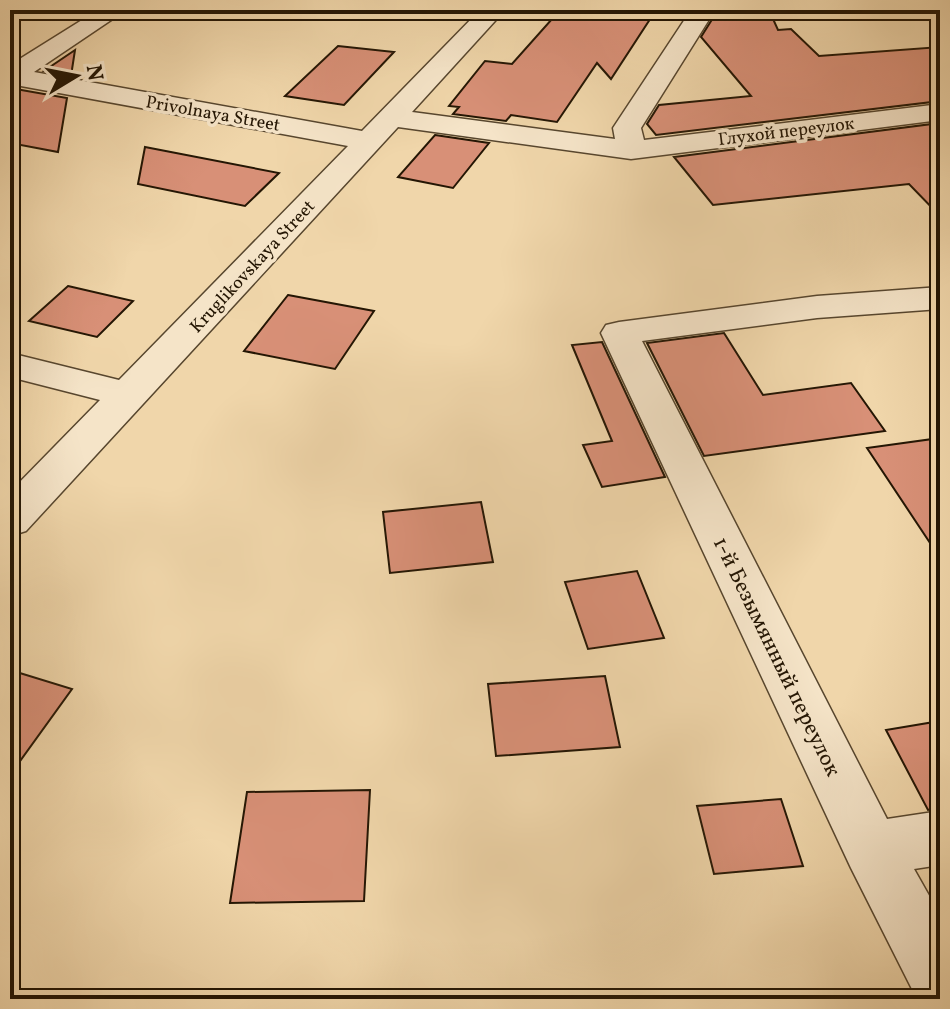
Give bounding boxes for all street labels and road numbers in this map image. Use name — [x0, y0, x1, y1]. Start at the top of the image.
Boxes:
street label: Privolnaya Street — [144, 90, 282, 139]
street label: Глухой переулок — [717, 112, 856, 153]
street label: Kruglikovskaya Street — [185, 195, 321, 339]
street label: 1-й Безымянный переулок — [704, 532, 848, 782]

